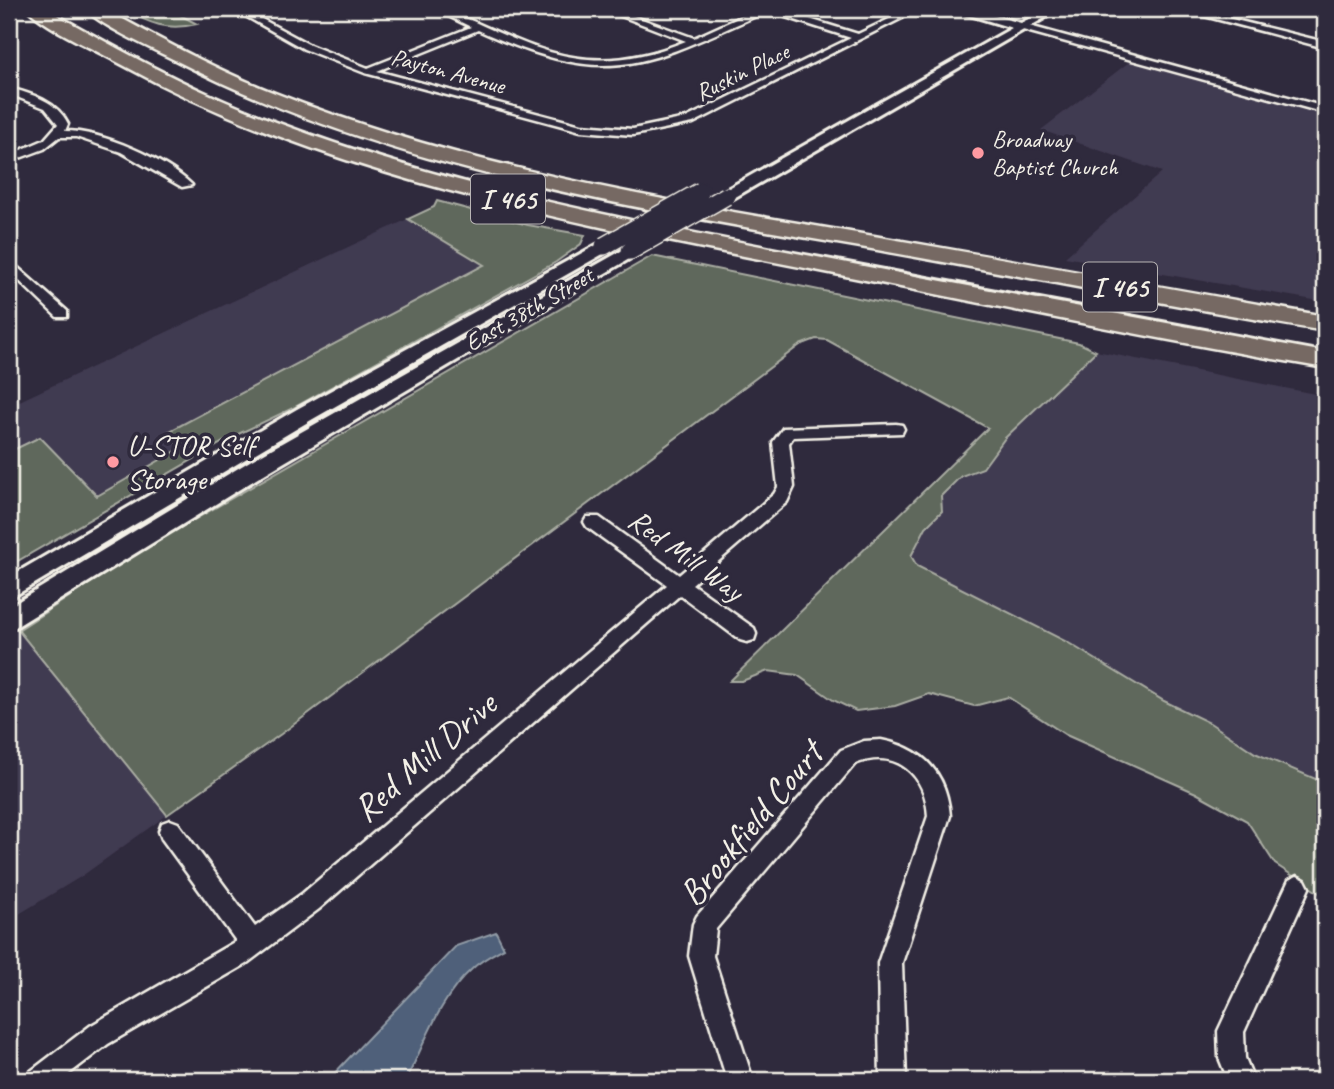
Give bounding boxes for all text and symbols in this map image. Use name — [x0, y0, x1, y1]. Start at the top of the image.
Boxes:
street label: Ruskin Place — [690, 36, 796, 108]
street label: Payton Avenue — [388, 41, 510, 101]
place label: Broadway Baptist Church — [992, 124, 1119, 182]
marker: Broadway Baptist Church — [970, 145, 986, 161]
road number: I 465 — [471, 174, 545, 224]
street label: East 38th Street — [460, 259, 600, 358]
road number: I 465 — [1083, 262, 1157, 312]
place label: U-STOR Self Storage — [127, 426, 261, 498]
marker: U-STOR Self Storage — [105, 454, 121, 470]
street label: Red Mill Way — [621, 500, 753, 611]
street label: Red Mill Drive — [343, 679, 508, 832]
street label: Brookfield Court — [668, 728, 836, 915]

